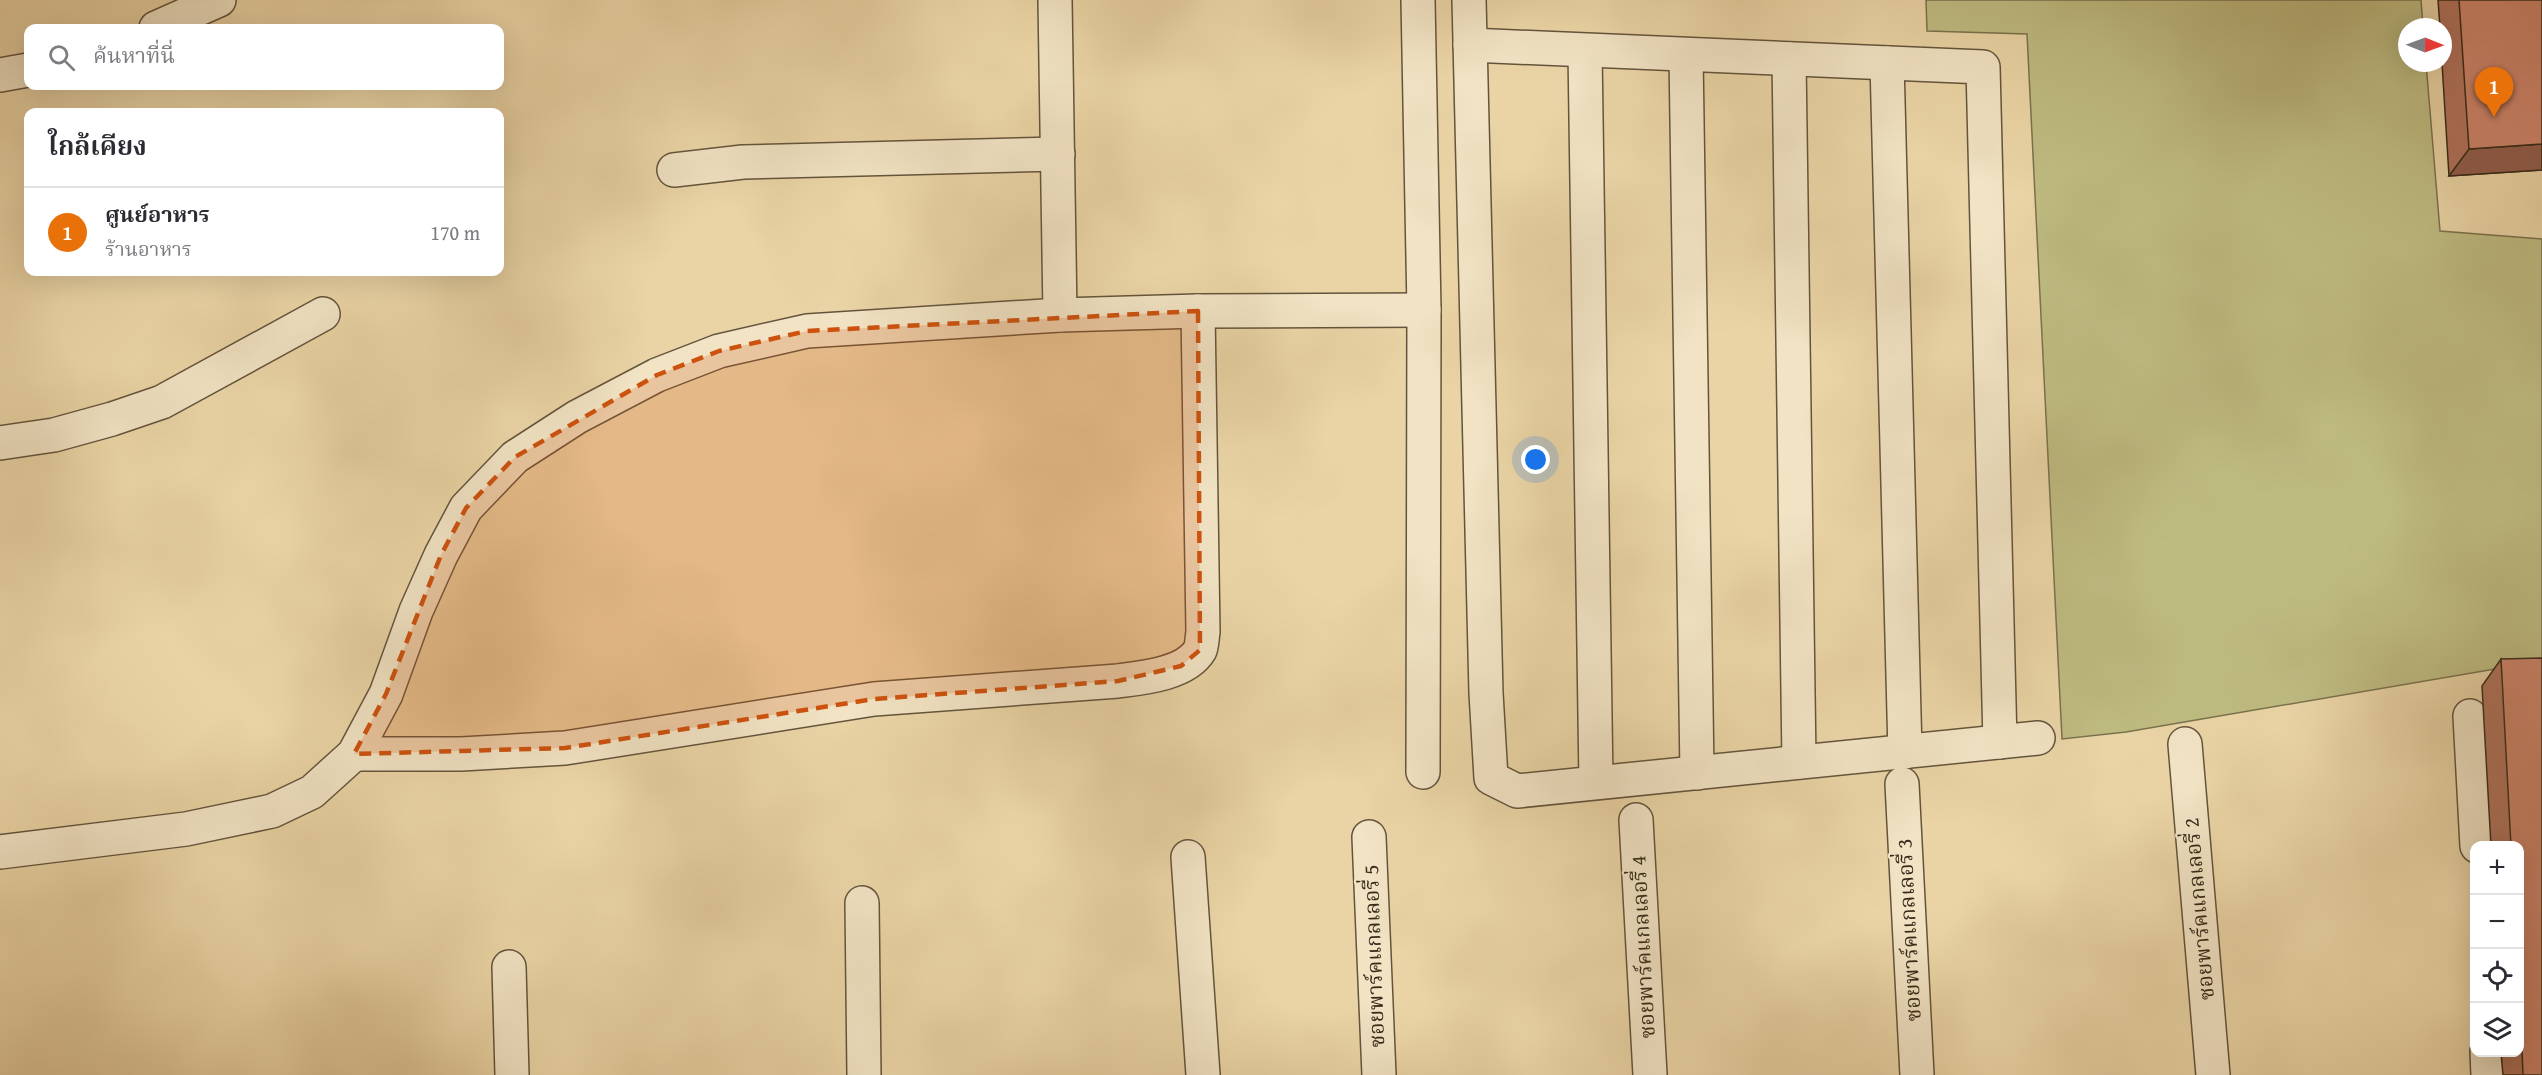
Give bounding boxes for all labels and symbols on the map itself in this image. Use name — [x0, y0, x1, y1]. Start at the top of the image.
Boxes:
north arrow — [2398, 18, 2452, 72]
pin: 1 — [2474, 68, 2514, 117]
your location — [1521, 445, 1550, 474]
street label: ซอยพาร์คแกลเลอรี่ 2 — [2175, 817, 2222, 1002]
street label: ซอยพาร์คแกลเลอรี่ 3 — [1888, 838, 1929, 1022]
street label: ซอยพาร์คแกลเลอรี่ 4 — [1622, 855, 1663, 1039]
street label: ซอยพาร์คแกลเลอรี่ 5 — [1355, 864, 1392, 1048]

